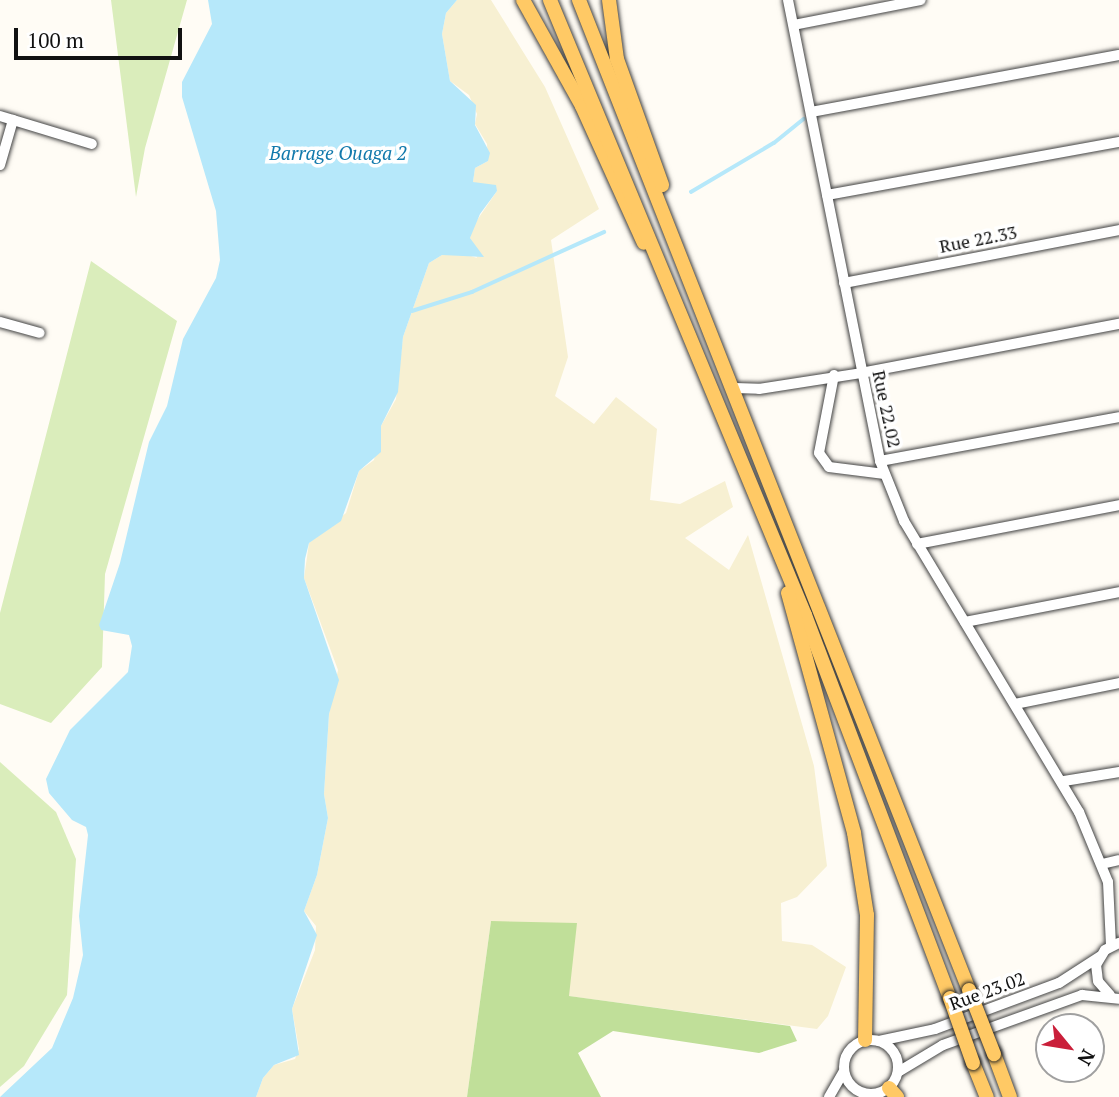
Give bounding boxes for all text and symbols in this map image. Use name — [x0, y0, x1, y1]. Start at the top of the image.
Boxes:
scale bar — [18, 14, 186, 58]
text: 100 m — [27, 26, 84, 54]
water label: Barrage Ouaga 2 — [269, 142, 407, 164]
street label: Rue 22.33 — [937, 221, 1019, 257]
street label: Rue 22.02 — [868, 368, 906, 450]
street label: Rue 23.02 — [946, 967, 1028, 1015]
north arrow — [1035, 1013, 1105, 1083]
text: N — [1072, 1045, 1101, 1070]

